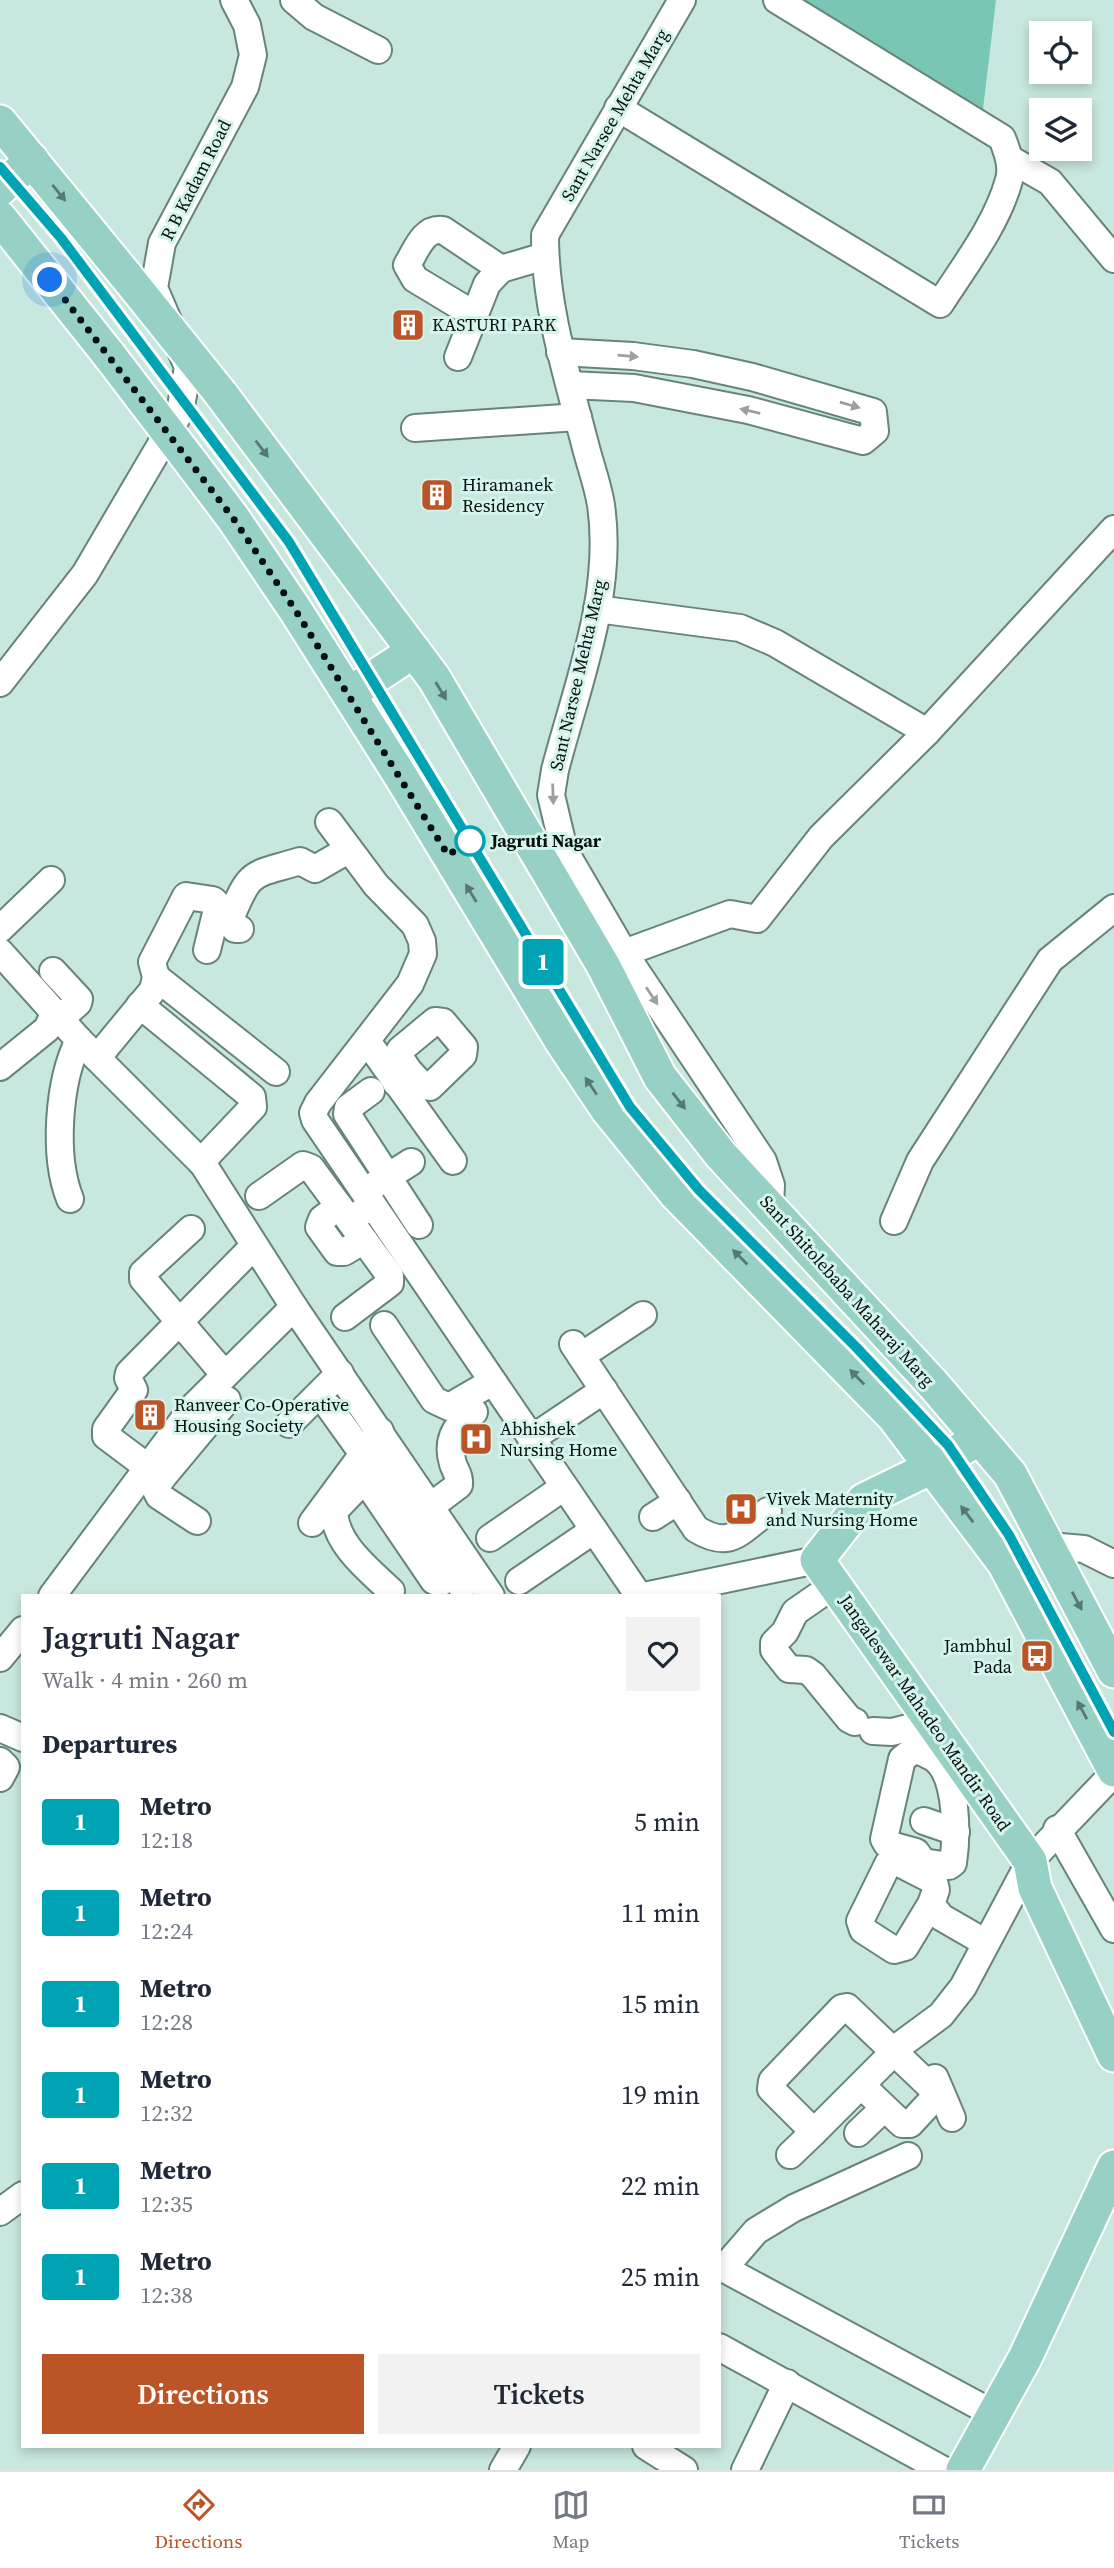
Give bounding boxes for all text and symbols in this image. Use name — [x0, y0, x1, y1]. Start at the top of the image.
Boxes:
map controls — [1029, 21, 1092, 161]
button: locate — [1029, 21, 1092, 84]
street label: Sant Narsee Mehta Marg — [555, 24, 674, 206]
button: layers — [1029, 98, 1092, 161]
street label: R B Kadam Road — [154, 115, 237, 245]
one-way arrow — [51, 185, 66, 202]
your location — [32, 262, 67, 297]
building icon: KASTURI PARK — [389, 306, 427, 344]
place label: KASTURI PARK — [432, 312, 556, 337]
one-way arrow — [617, 351, 639, 362]
one-way arrow — [839, 401, 860, 411]
one-way arrow — [739, 405, 761, 416]
one-way arrow — [255, 440, 269, 458]
place label: Hiramanek Residency — [462, 472, 553, 518]
building icon: Hiramanek Residency — [418, 476, 456, 514]
street label: Sant Narsee Mehta Marg — [543, 577, 612, 773]
one-way arrow — [435, 681, 447, 700]
one-way arrow — [548, 783, 559, 805]
marker: Jagruti Nagar — [455, 826, 485, 856]
place label: Jagruti Nagar — [490, 828, 602, 853]
one-way arrow — [465, 883, 477, 902]
line badge: 1 — [520, 939, 566, 985]
text: 1 — [536, 945, 550, 978]
one-way arrow — [645, 986, 658, 1005]
one-way arrow — [584, 1077, 598, 1095]
one-way arrow — [671, 1092, 686, 1110]
street label: Sant Shitolebaba Maharaj Marg — [754, 1189, 940, 1392]
one-way arrow — [732, 1250, 749, 1266]
one-way arrow — [850, 1369, 866, 1386]
place label: Ranveer Co-Operative Housing Society — [174, 1392, 349, 1438]
building icon: Ranveer Co-Operative Housing Society — [131, 1396, 169, 1434]
place label: Abhishek Nursing Home — [500, 1416, 618, 1462]
hospital icon: Abhishek Nursing Home — [457, 1420, 495, 1458]
place label: Vivek Maternity and Nursing Home — [766, 1486, 918, 1532]
hospital icon: Vivek Maternity and Nursing Home — [722, 1490, 760, 1528]
one-way arrow — [961, 1505, 975, 1523]
street label: Jangaleswar Mahadeo Mandir Road — [833, 1589, 1017, 1836]
one-way arrow — [1071, 1591, 1083, 1611]
text: Jagruti Nagar — [42, 1615, 240, 1660]
button: heart — [626, 1617, 700, 1691]
place label: Jambhul Pada — [943, 1633, 1013, 1679]
bus stop icon: Jambhul Pada — [1018, 1637, 1056, 1675]
text: Walk · 4 min · 260 m — [42, 1664, 248, 1696]
one-way arrow — [1076, 1700, 1088, 1720]
text: Departures — [42, 1726, 177, 1762]
text: Metro — [140, 1788, 212, 1824]
text: 5 min — [634, 1804, 700, 1840]
text: 1 — [74, 1805, 87, 1838]
text: 12:18 — [140, 1824, 193, 1856]
text: Metro — [140, 1879, 212, 1915]
text: 11 min — [621, 1895, 700, 1931]
text: 1 — [74, 1896, 87, 1929]
text: 12:24 — [140, 1915, 193, 1947]
text: Metro — [140, 1970, 212, 2006]
text: 15 min — [621, 1986, 700, 2022]
text: 1 — [74, 1987, 87, 2020]
text: 12:28 — [140, 2006, 193, 2038]
text: Metro — [140, 2061, 212, 2097]
text: 19 min — [621, 2077, 700, 2113]
text: 1 — [74, 2078, 87, 2111]
text: 12:32 — [140, 2097, 193, 2129]
text: Metro — [140, 2152, 212, 2188]
text: 22 min — [621, 2168, 700, 2204]
text: 1 — [74, 2169, 87, 2202]
text: 12:35 — [140, 2188, 193, 2220]
text: Metro — [140, 2243, 212, 2279]
text: 25 min — [621, 2259, 700, 2295]
text: 1 — [74, 2260, 87, 2293]
text: 12:38 — [140, 2279, 193, 2311]
button: Directions — [42, 2354, 364, 2434]
button: Tickets — [378, 2354, 700, 2434]
tab: Directions — [155, 2486, 243, 2554]
tab: Map — [552, 2486, 590, 2554]
tab: Tickets — [899, 2486, 959, 2554]

